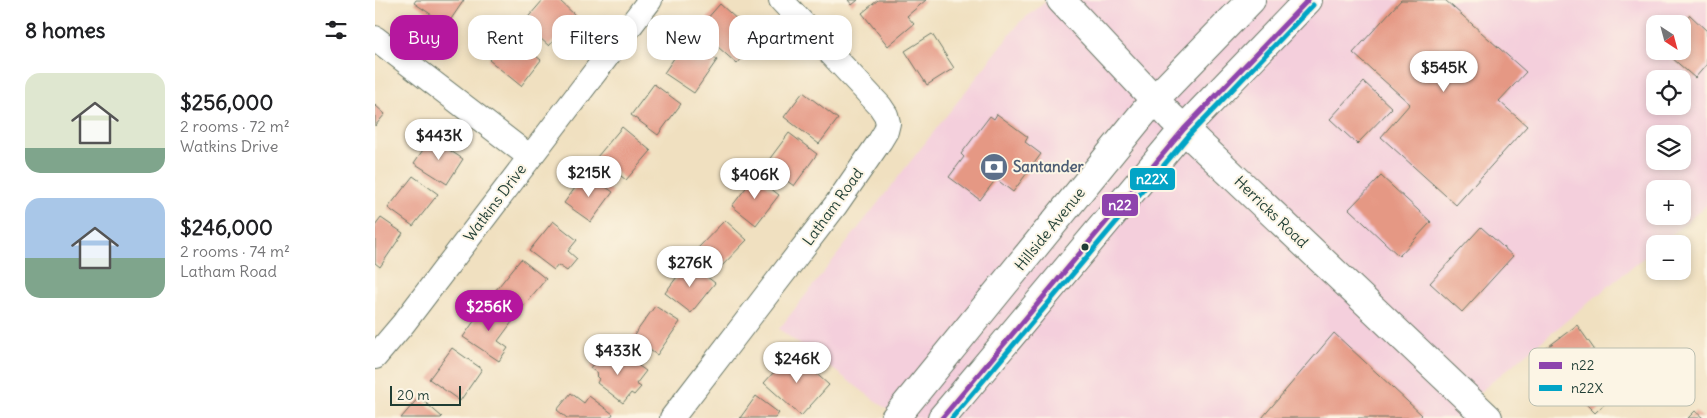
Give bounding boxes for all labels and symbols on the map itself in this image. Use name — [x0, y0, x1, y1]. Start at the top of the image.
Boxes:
north arrow — [1646, 15, 1691, 60]
pin: $545K — [1409, 51, 1479, 93]
pin: $443K — [404, 119, 474, 161]
bank icon: Santander — [979, 152, 1009, 182]
pin: $215K — [554, 156, 624, 198]
place label: Santander — [1013, 157, 1085, 176]
pin: $406K — [720, 158, 790, 200]
street label: Watkins Drive — [459, 160, 530, 245]
street label: Latham Road — [798, 164, 867, 249]
line badge: n22X — [1129, 167, 1176, 191]
text: n22X — [1136, 170, 1168, 188]
street label: Herricks Road — [1231, 172, 1312, 252]
street label: Hillside Avenue — [1010, 183, 1089, 274]
line badge: n22 — [1101, 193, 1139, 217]
text: n22 — [1108, 196, 1132, 214]
unlabelled marker — [1080, 242, 1090, 252]
pin: $276K — [655, 246, 725, 288]
pin: $256K — [454, 290, 524, 332]
pin: $433K — [583, 334, 653, 376]
pin: $246K — [762, 342, 832, 384]
legend — [1529, 348, 1695, 406]
text: n22 — [1571, 356, 1595, 374]
text: n22X — [1571, 379, 1603, 397]
scale bar — [390, 383, 461, 406]

